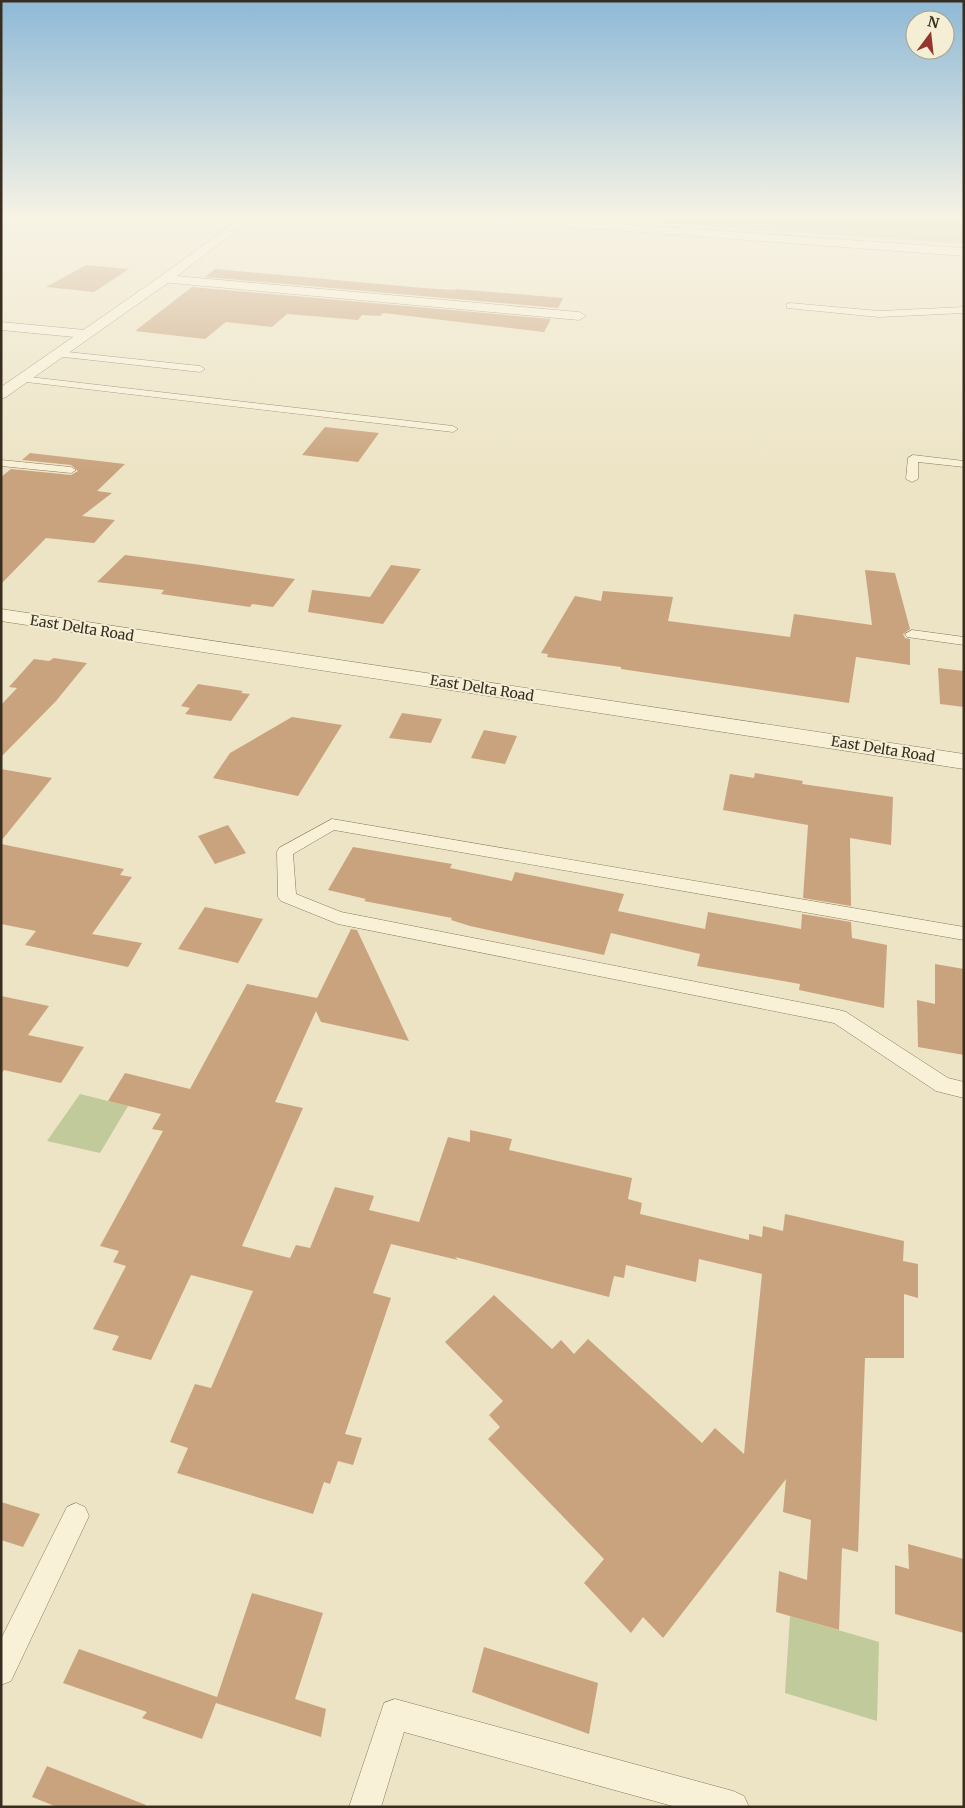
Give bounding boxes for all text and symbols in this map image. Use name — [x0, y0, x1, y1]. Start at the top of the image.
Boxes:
north arrow — [905, 10, 955, 60]
text: N — [926, 12, 941, 33]
street label: East Delta Road — [29, 611, 136, 645]
street label: East Delta Road — [429, 671, 536, 705]
street label: East Delta Road — [830, 732, 937, 766]

